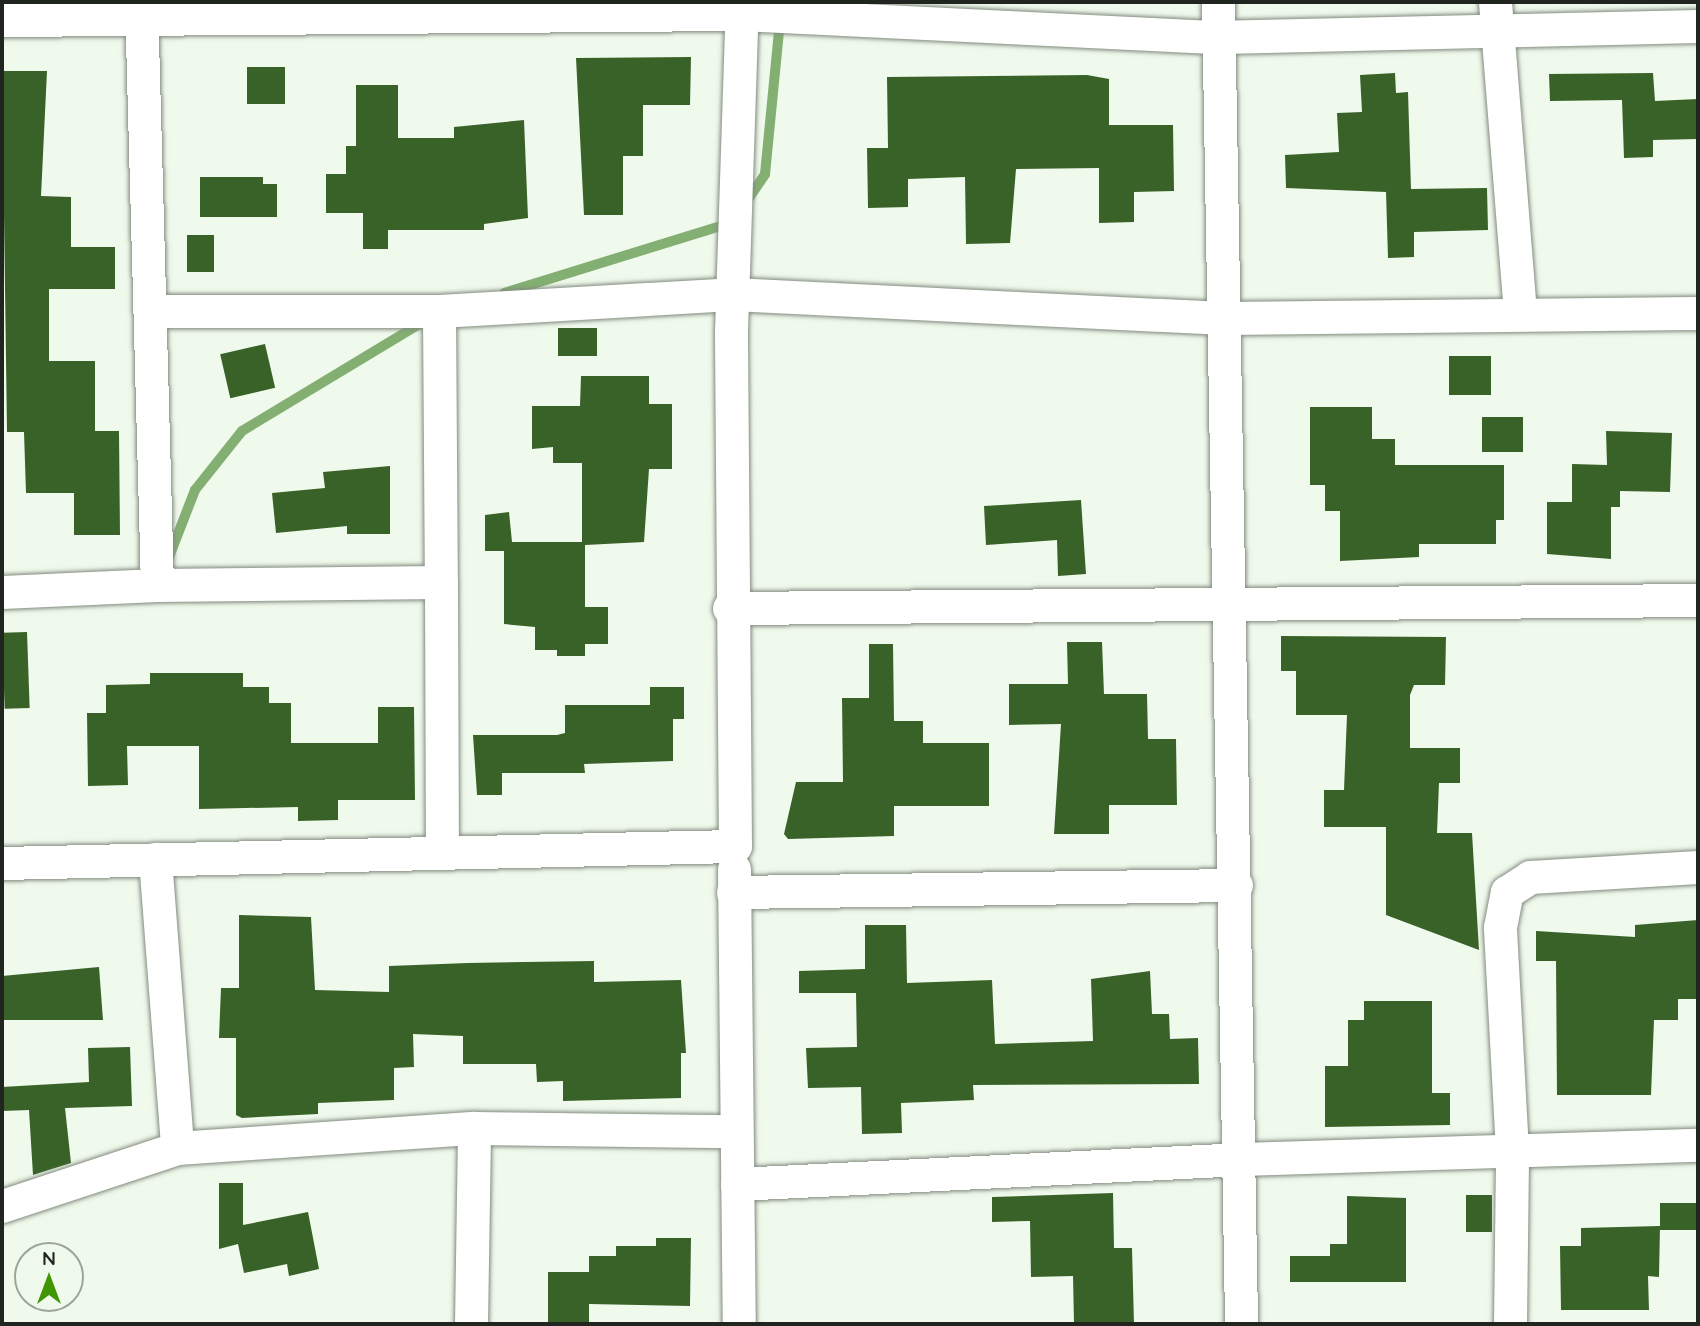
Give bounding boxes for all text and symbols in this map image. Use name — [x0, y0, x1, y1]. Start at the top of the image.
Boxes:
north arrow — [14, 1242, 84, 1312]
text: N — [42, 1246, 56, 1270]

